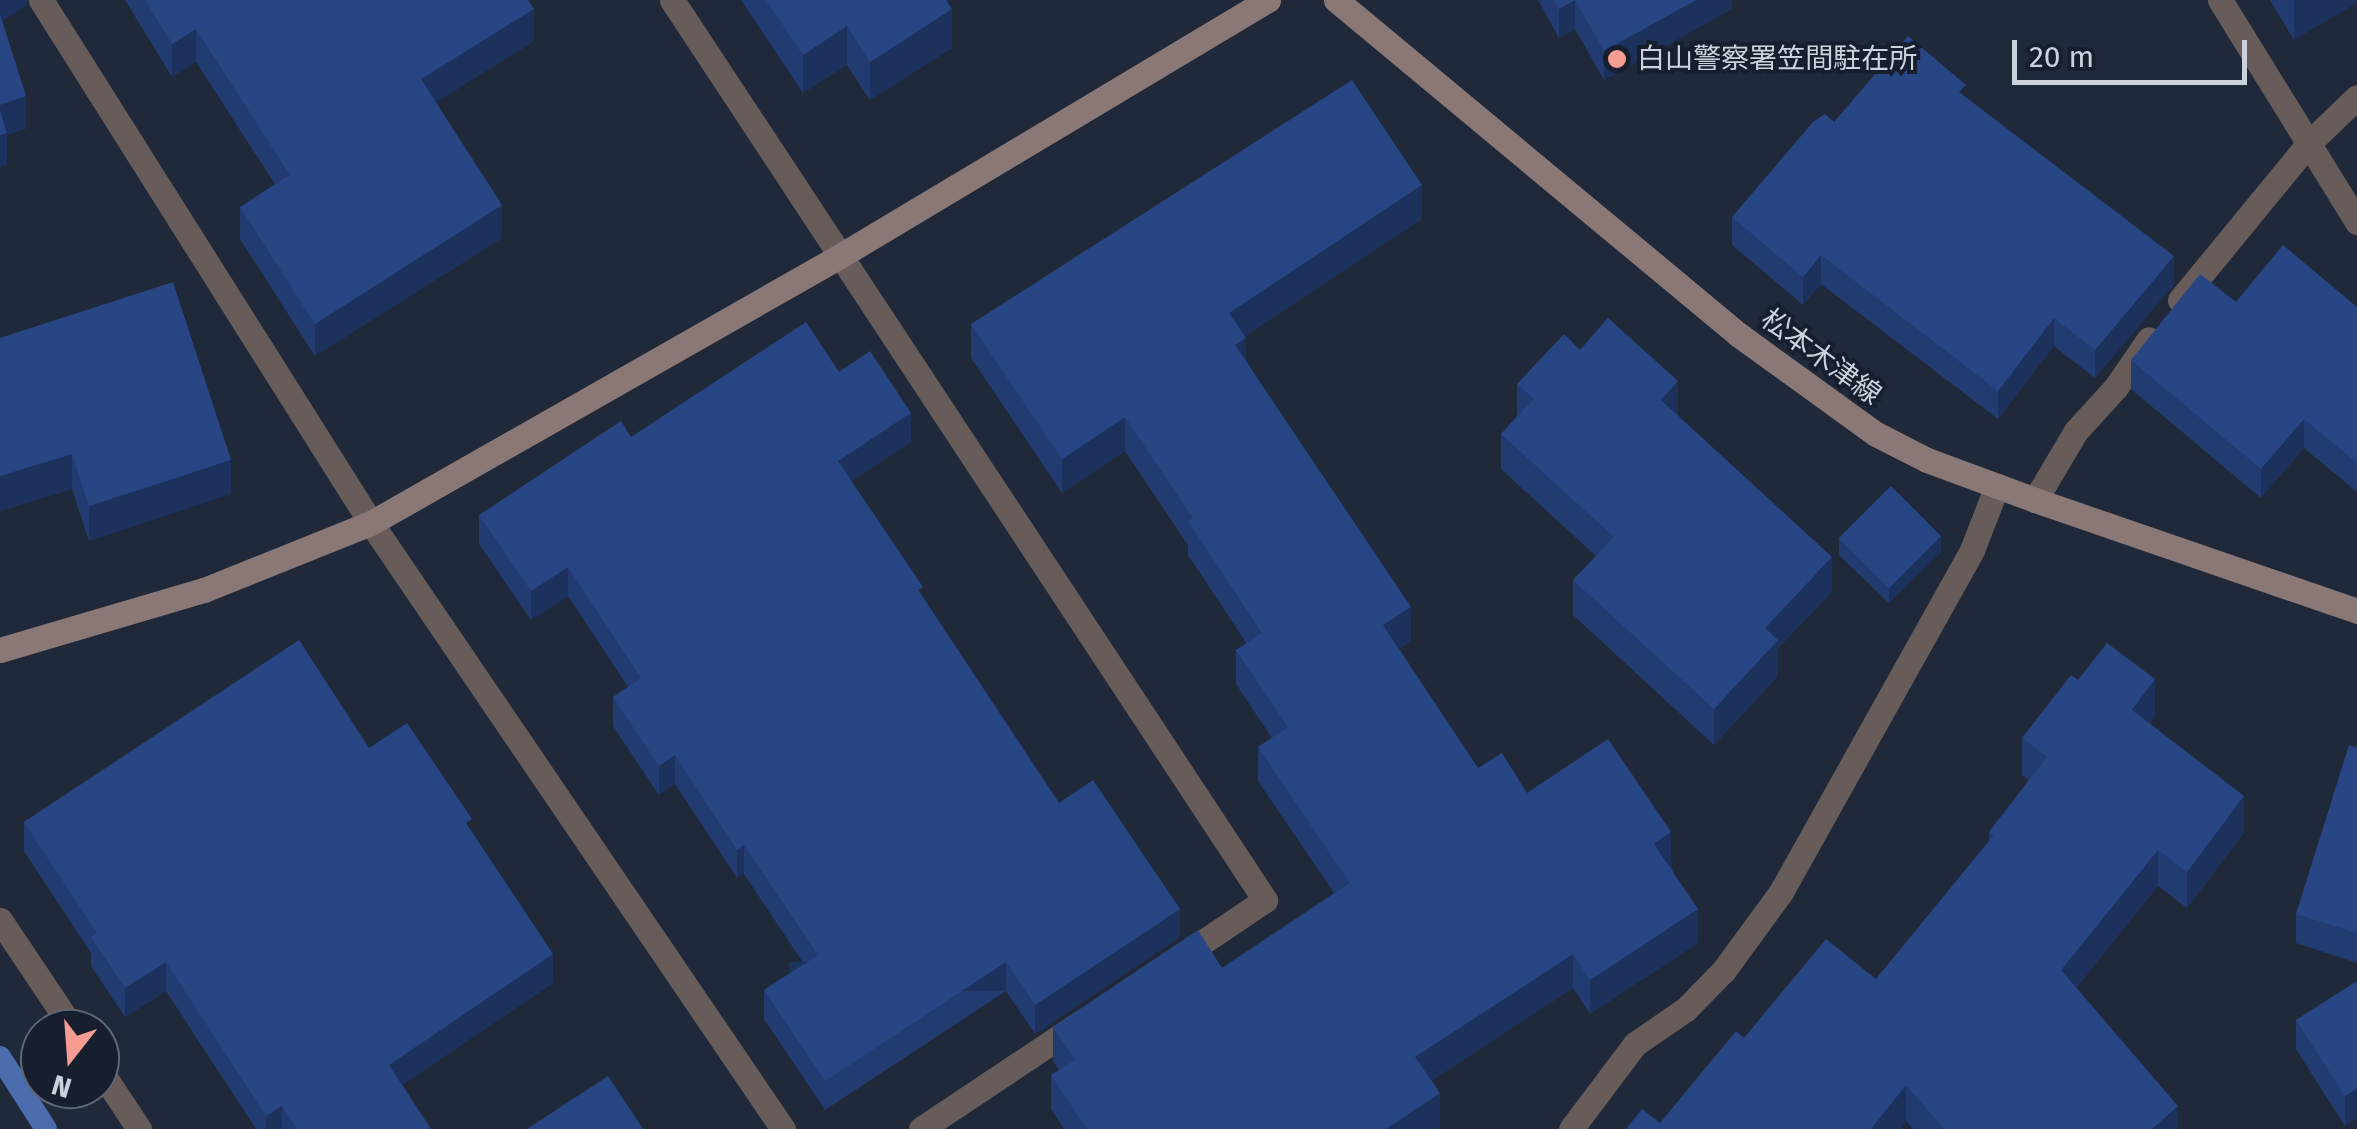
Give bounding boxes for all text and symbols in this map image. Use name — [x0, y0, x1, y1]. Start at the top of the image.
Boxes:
scale bar — [2017, 20, 2252, 82]
text: 20 m — [2029, 39, 2094, 75]
place label: 白山警察署笠間駐在所 — [1637, 42, 1917, 76]
marker: 白山警察署笠間駐在所 — [1606, 48, 1628, 70]
street label: 松本木津線 — [1754, 302, 1888, 412]
north arrow — [20, 1009, 120, 1109]
text: N — [48, 1068, 75, 1105]

